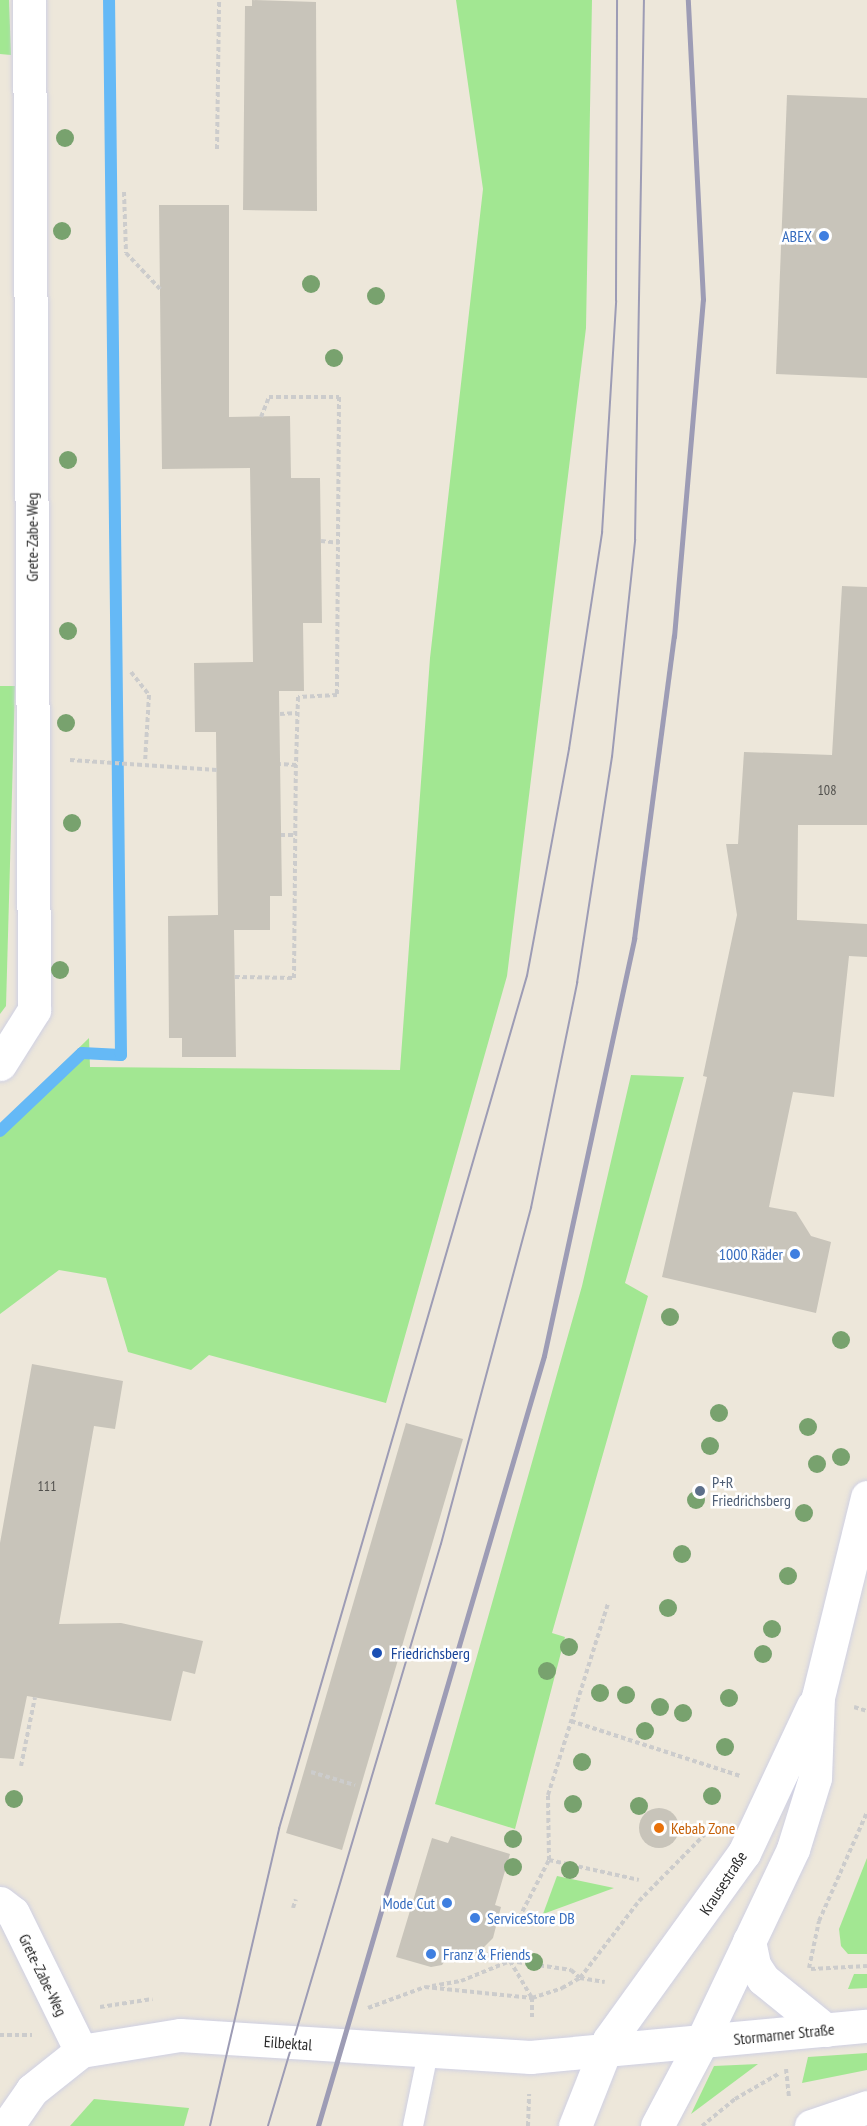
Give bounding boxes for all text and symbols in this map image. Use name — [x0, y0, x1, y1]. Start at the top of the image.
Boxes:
place label: ABEX — [782, 226, 812, 246]
marker: ABEX — [817, 229, 831, 243]
street label: Grete-Zabe-Weg — [22, 492, 42, 582]
house number: 108 — [818, 782, 836, 798]
place label: 1000 Räder — [719, 1244, 783, 1264]
marker: 1000 Räder — [788, 1247, 802, 1261]
place label: P+R Friedrichsberg — [712, 1472, 791, 1510]
house number: 111 — [38, 1478, 56, 1494]
marker: P+R Friedrichsberg — [693, 1484, 707, 1498]
place label: Friedrichsberg — [391, 1643, 470, 1663]
marker: Friedrichsberg — [368, 1644, 386, 1662]
place label: Kebab Zone — [671, 1818, 735, 1838]
marker: Kebab Zone — [652, 1821, 666, 1835]
street label: Krausestraße — [695, 1847, 751, 1919]
place label: Mode Cut — [383, 1893, 435, 1913]
marker: Mode Cut — [440, 1896, 454, 1910]
place label: ServiceStore DB — [487, 1908, 575, 1928]
marker: ServiceStore DB — [468, 1911, 482, 1925]
street label: Grete-Zabe-Weg — [15, 1931, 71, 2019]
place label: Franz & Friends — [443, 1944, 531, 1964]
marker: Franz & Friends — [424, 1947, 438, 1961]
street label: Stormarner Straße — [733, 2019, 835, 2049]
street label: Eilbektal — [263, 2032, 313, 2054]

